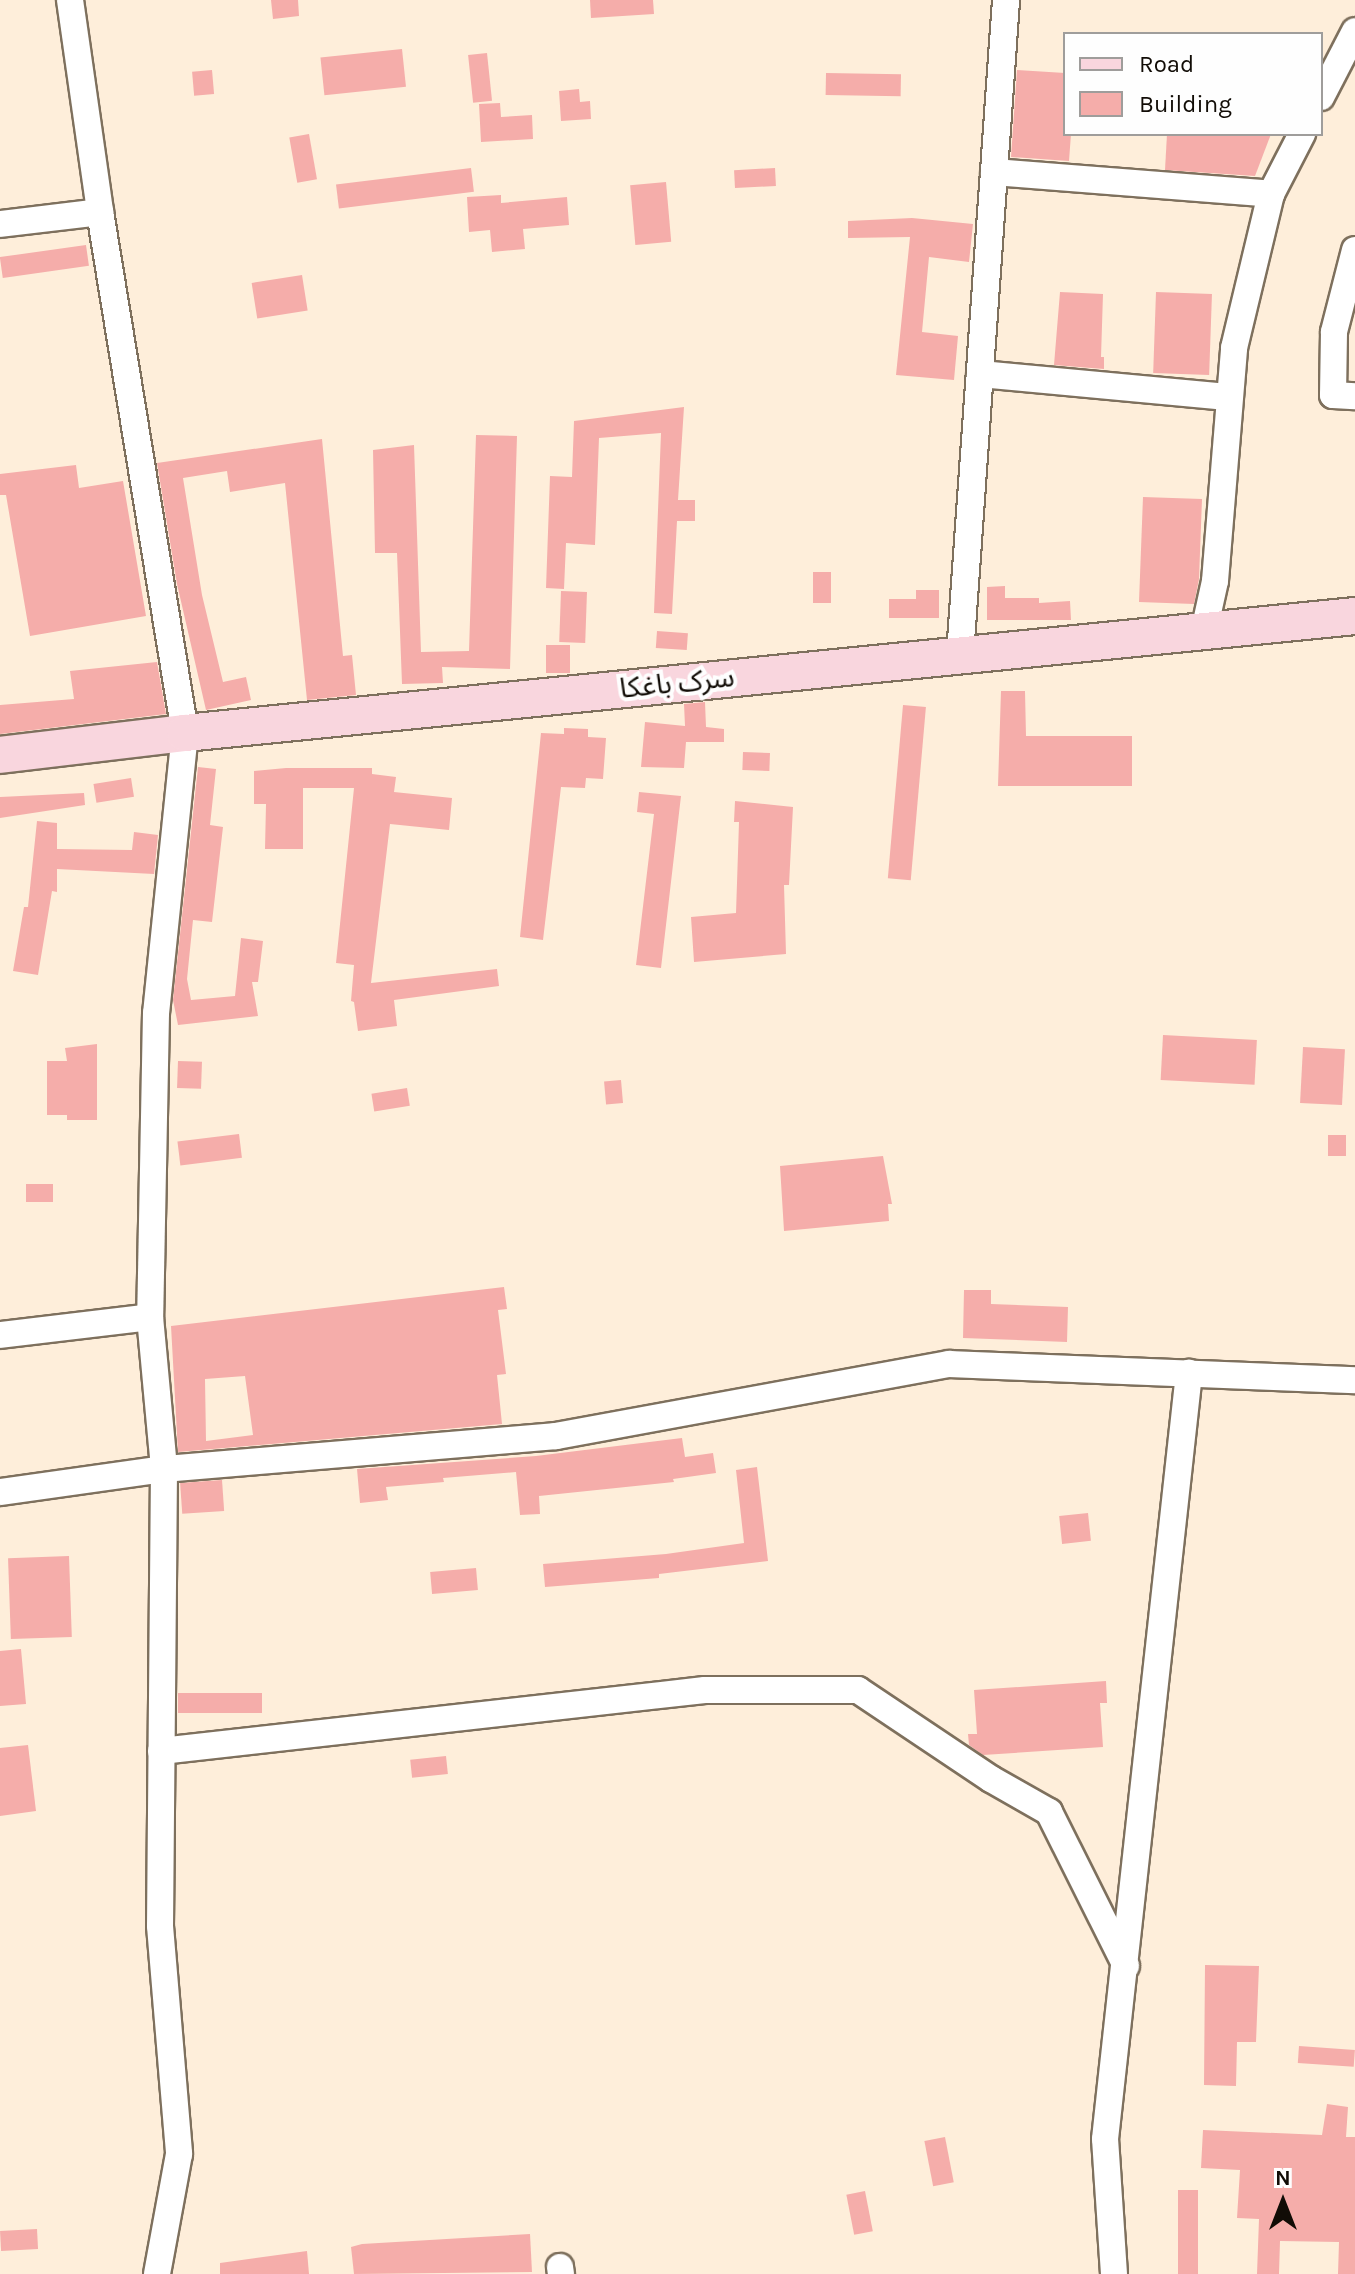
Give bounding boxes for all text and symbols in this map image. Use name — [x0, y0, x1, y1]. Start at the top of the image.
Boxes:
legend — [1063, 32, 1323, 136]
text: Road — [1139, 50, 1194, 78]
text: Building — [1139, 90, 1232, 118]
street label: سرک باغکا — [618, 660, 736, 706]
north arrow — [1243, 2162, 1323, 2242]
text: N — [1275, 2165, 1291, 2191]

